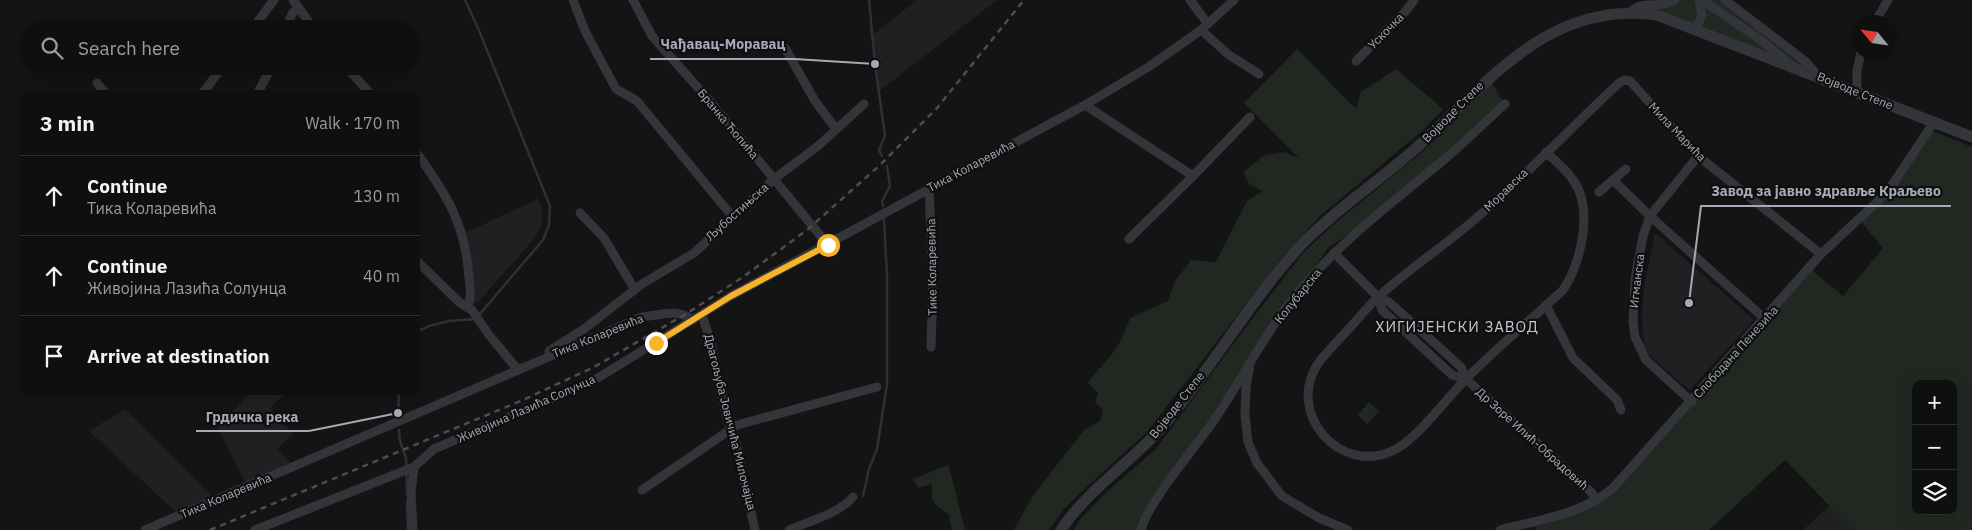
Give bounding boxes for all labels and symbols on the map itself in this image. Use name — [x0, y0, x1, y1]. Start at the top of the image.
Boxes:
street label: Ускочка — [1365, 9, 1407, 52]
north arrow — [1852, 15, 1897, 60]
callout: Чађавац-Моравац — [650, 30, 795, 59]
text: Чађавац-Моравац — [661, 35, 786, 53]
street label: Војводе Степе — [1815, 68, 1896, 113]
street label: Војводе Степе — [1419, 78, 1487, 145]
street label: Бранка Ћопића — [695, 85, 763, 162]
street label: Мила Марића — [1645, 99, 1710, 165]
street label: Тика Коларевића — [924, 136, 1018, 195]
street label: Моравска — [1480, 165, 1531, 214]
callout: Завод за јавно здравље Краљево — [1701, 177, 1951, 206]
street label: Љубостињска — [702, 179, 772, 244]
text: Завод за јавно здравље Краљево — [1711, 182, 1941, 200]
street label: Тике Коларевића — [923, 218, 940, 316]
route start — [817, 234, 840, 257]
street label: Игманска — [1626, 252, 1647, 309]
street label: Колубарска — [1271, 265, 1325, 326]
street label: Слободана Пенезића — [1690, 302, 1781, 401]
street label: Тика Коларевића — [550, 310, 646, 361]
district label: ХИГИЈЕНСКИ ЗАВОД — [1375, 317, 1539, 336]
route end — [645, 332, 668, 355]
street label: Драгољуба Јовичића Милочајца — [701, 332, 760, 512]
street label: Војводе Степе — [1146, 368, 1208, 441]
street label: Живојина Лазића Солунца — [454, 371, 598, 446]
street label: Др Зоре Илић-Обрадовић — [1473, 384, 1592, 493]
callout: Грдичка река — [196, 402, 309, 431]
text: Грдичка река — [206, 408, 298, 426]
street label: Тика Коларевића — [178, 469, 274, 521]

